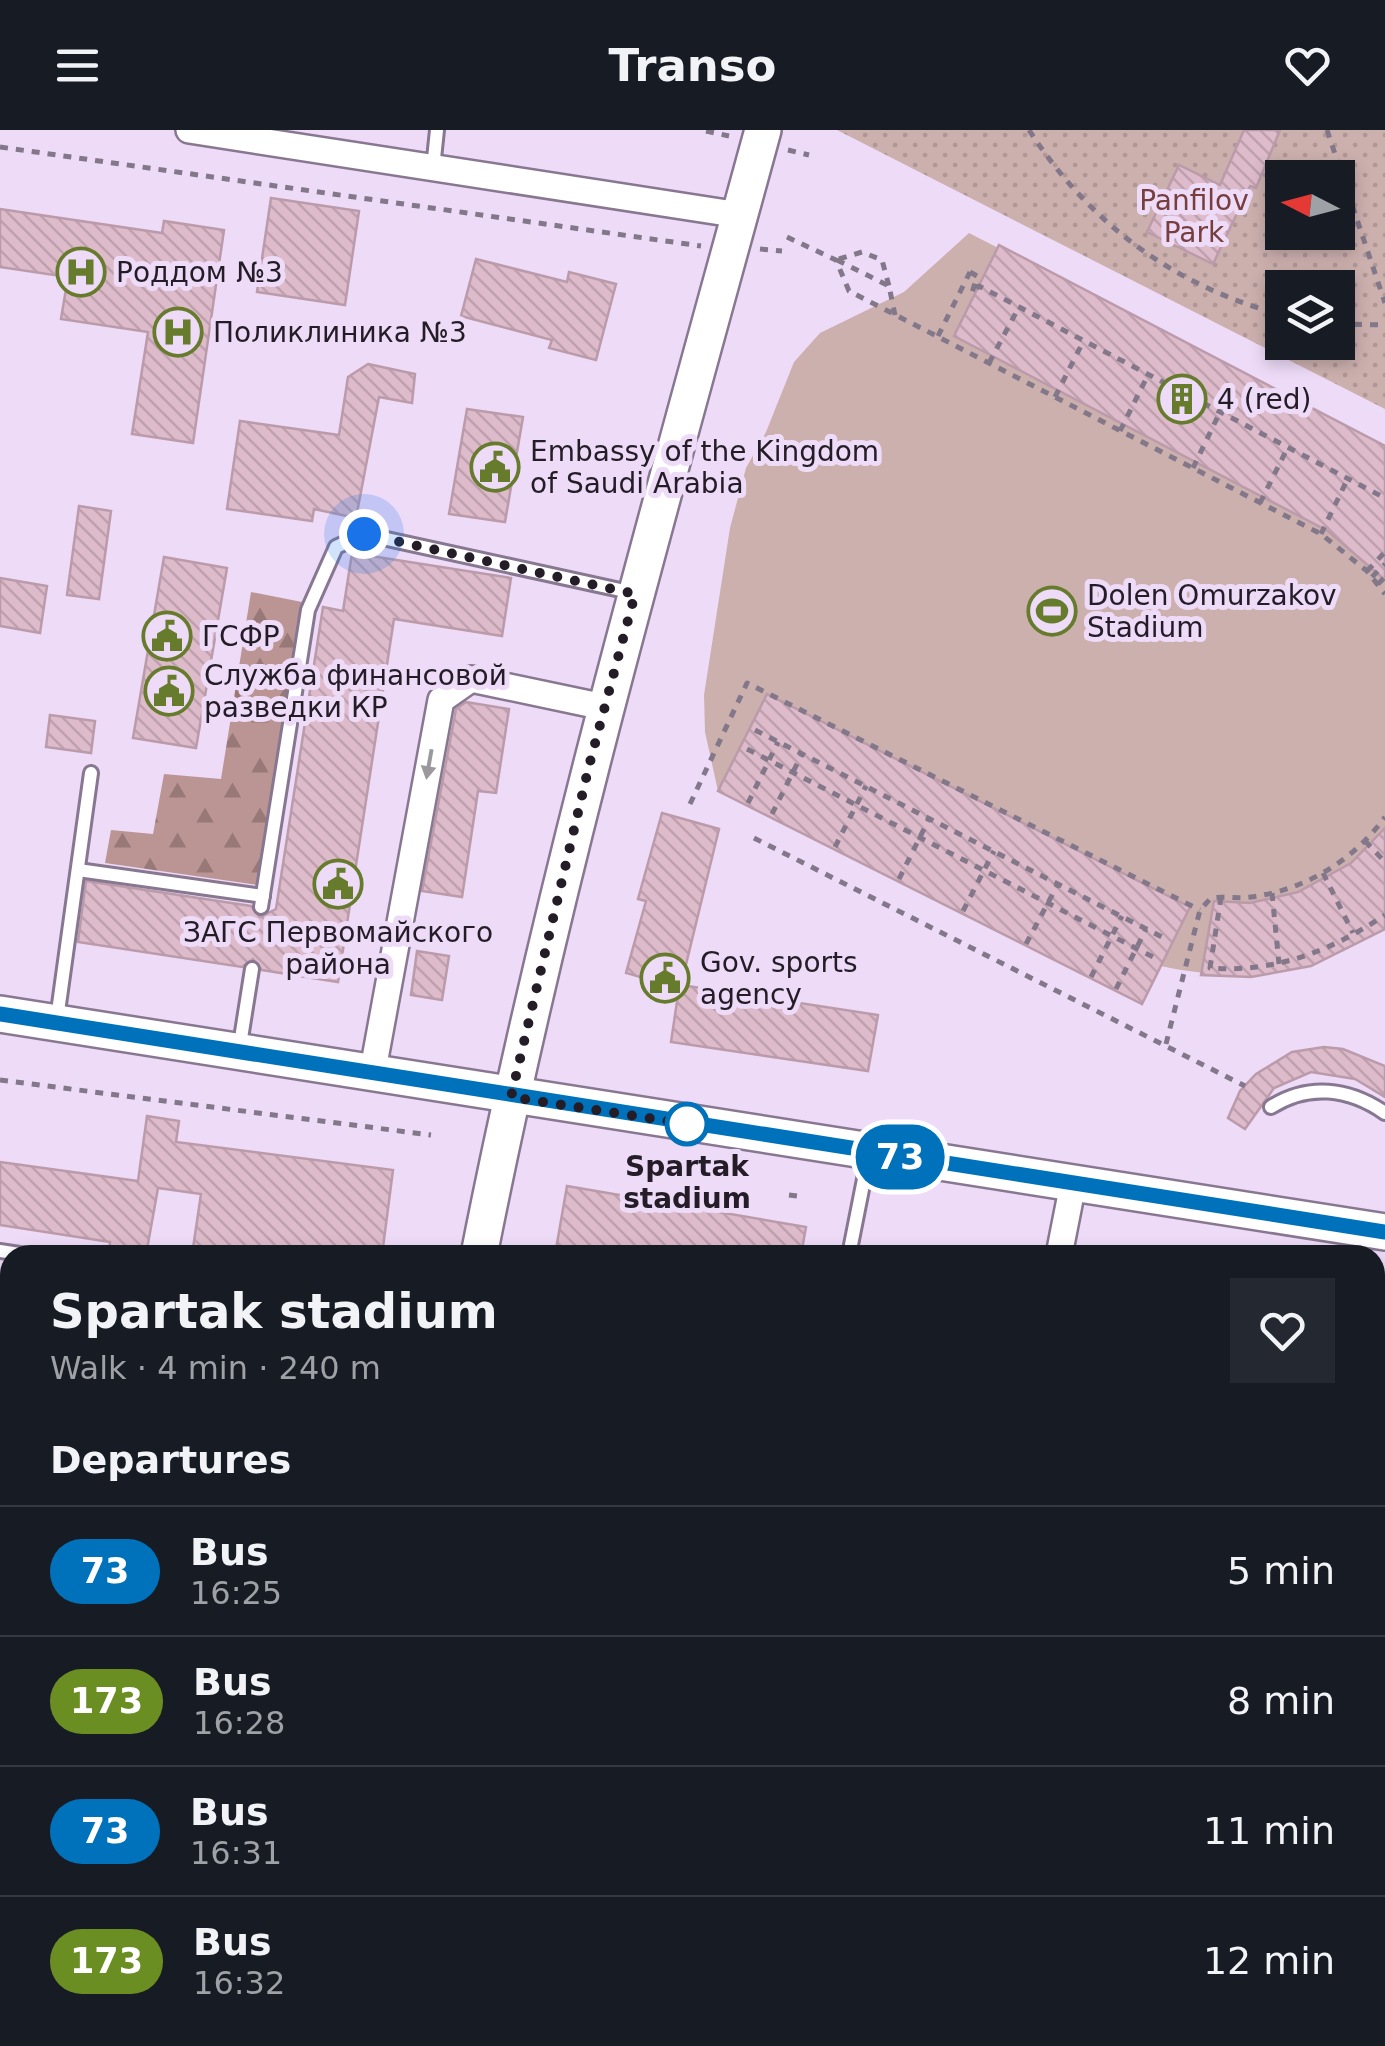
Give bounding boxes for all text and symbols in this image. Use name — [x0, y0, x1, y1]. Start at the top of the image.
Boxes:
icon: menu — [50, 38, 105, 93]
icon: heart — [1280, 38, 1335, 93]
text: Transo — [608, 39, 777, 92]
north arrow — [1265, 160, 1355, 250]
map controls — [1265, 160, 1355, 360]
park label: Panfilov Park — [1139, 184, 1249, 249]
hospital icon: Роддом №3 — [55, 246, 107, 298]
place label: Роддом №3 — [116, 256, 283, 289]
button: layers — [1265, 270, 1355, 360]
hospital icon: Поликлиника №3 — [152, 306, 204, 358]
place label: Поликлиника №3 — [213, 316, 467, 349]
building icon: 4 (red) — [1156, 373, 1208, 425]
place label: 4 (red) — [1217, 383, 1311, 416]
place label: Embassy of the Kingdom of Saudi Arabia — [530, 435, 879, 500]
public building icon: Embassy of the Kingdom of Saudi Arabia — [469, 441, 521, 493]
your location — [339, 509, 389, 559]
place label: Dolen Omurzakov Stadium — [1087, 579, 1337, 644]
sports icon: Dolen Omurzakov Stadium — [1026, 585, 1078, 637]
public building icon: ГСФР — [141, 610, 193, 662]
place label: ГСФР — [202, 620, 280, 653]
place label: Служба финансовой разведки КР — [204, 659, 507, 724]
public building icon: Служба финансовой разведки КР — [143, 665, 195, 717]
one-way arrow — [421, 749, 437, 780]
public building icon: ЗАГС Первомайского района — [312, 858, 364, 910]
place label: ЗАГС Первомайского района — [183, 916, 493, 981]
place label: Gov. sports agency — [700, 946, 858, 1011]
public building icon: Gov. sports agency — [639, 952, 691, 1004]
marker: Spartak stadium — [666, 1103, 708, 1145]
line badge: 73 — [855, 1124, 945, 1190]
text: 73 — [876, 1137, 924, 1177]
place label: Spartak stadium — [623, 1150, 751, 1215]
button: heart — [1230, 1278, 1335, 1383]
text: Spartak stadium — [50, 1283, 498, 1339]
text: Walk · 4 min · 240 m — [50, 1349, 381, 1387]
text: Departures — [50, 1438, 291, 1482]
text: Bus — [190, 1530, 269, 1574]
text: 5 min — [1227, 1549, 1335, 1593]
text: 73 — [81, 1551, 129, 1591]
text: 16:25 — [190, 1574, 282, 1612]
text: Bus — [193, 1660, 272, 1704]
text: 8 min — [1227, 1679, 1335, 1723]
text: 173 — [70, 1681, 143, 1721]
text: 16:28 — [193, 1704, 285, 1742]
text: Bus — [190, 1790, 269, 1834]
text: 11 min — [1203, 1809, 1335, 1853]
text: 73 — [81, 1811, 129, 1851]
text: 16:31 — [190, 1834, 282, 1872]
text: Bus — [193, 1920, 272, 1964]
text: 12 min — [1203, 1939, 1335, 1983]
text: 173 — [70, 1941, 143, 1981]
text: 16:32 — [193, 1964, 285, 2002]

